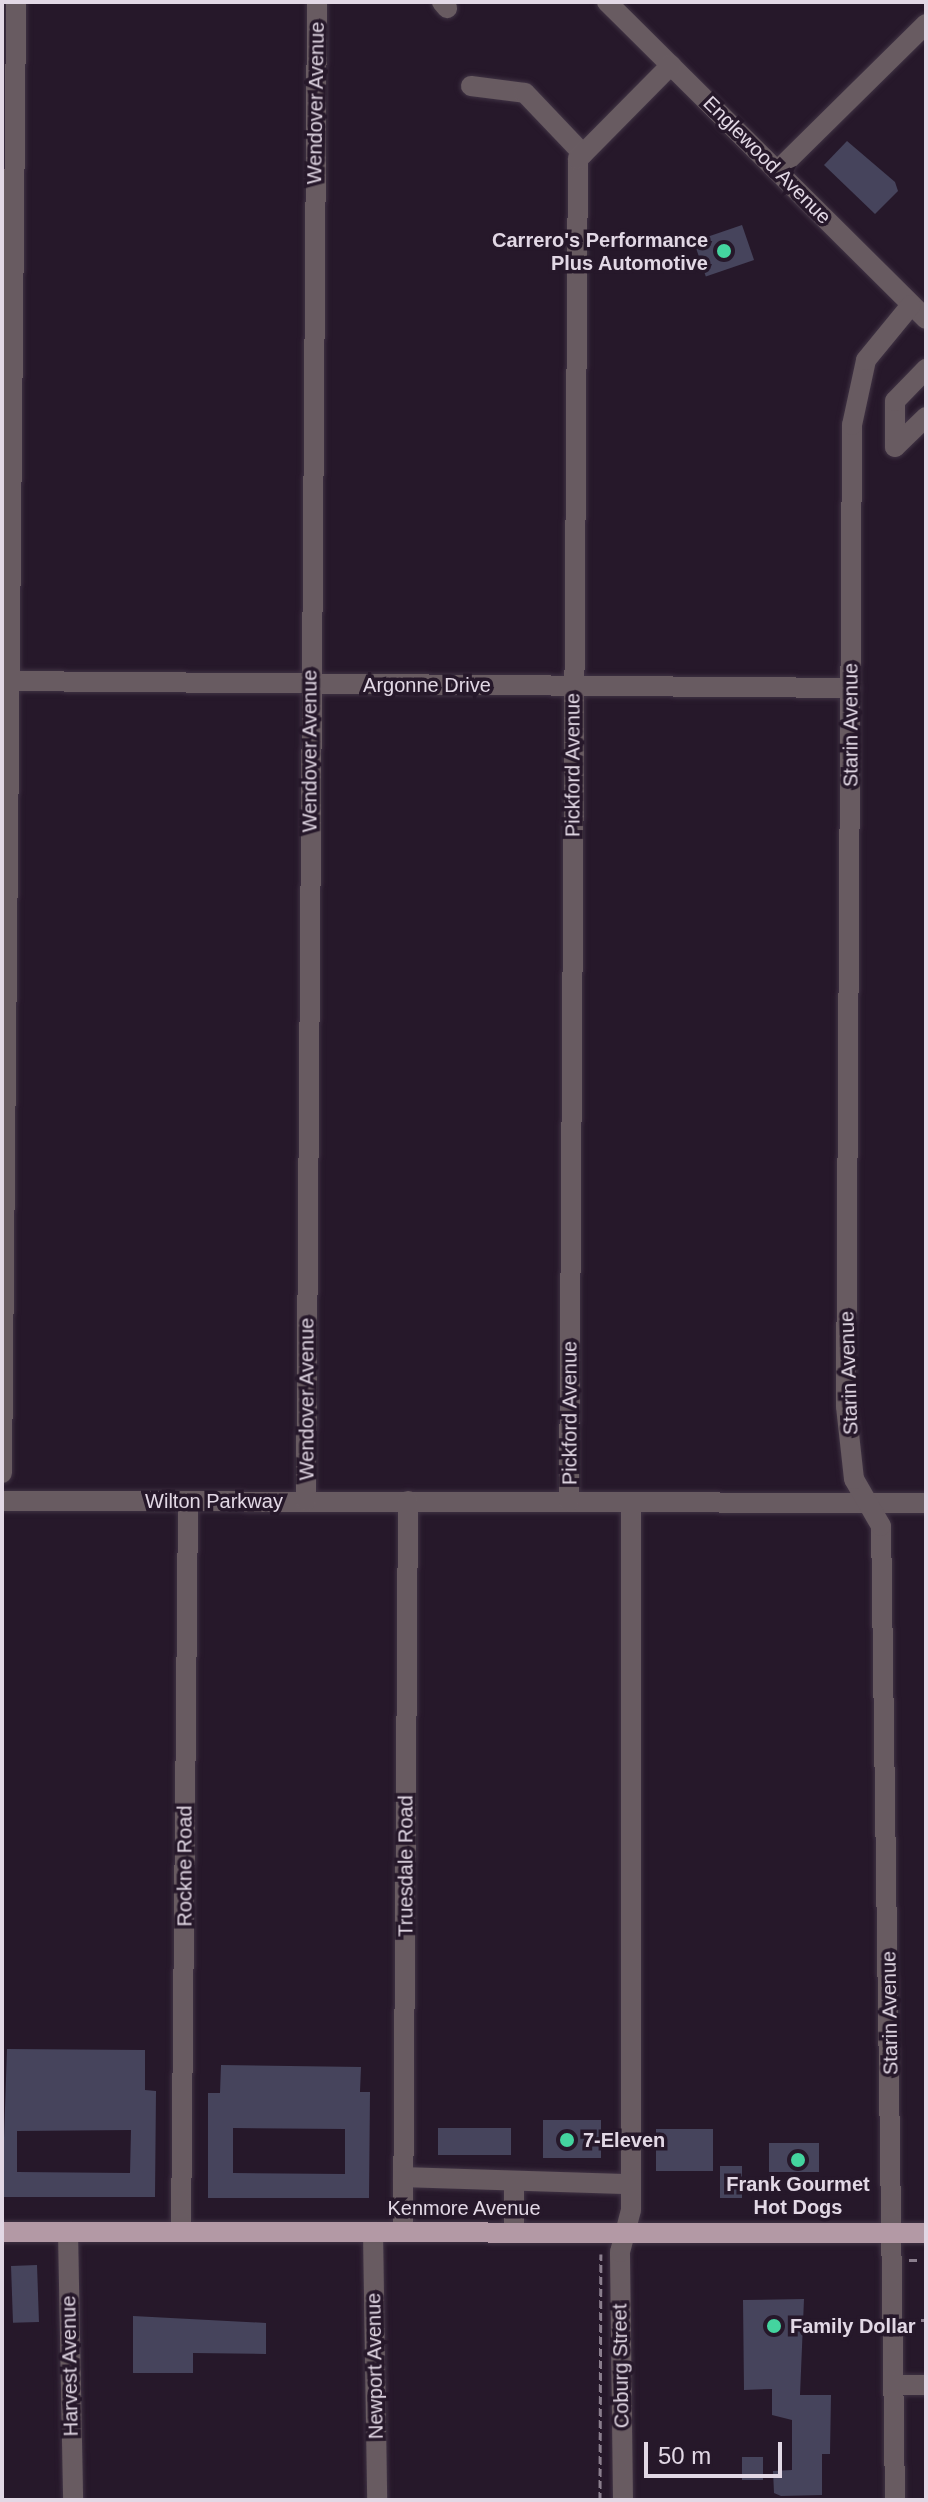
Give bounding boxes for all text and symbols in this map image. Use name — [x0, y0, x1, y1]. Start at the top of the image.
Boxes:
street label: Wendover Avenue — [303, 21, 329, 185]
street label: Englewood Avenue — [698, 91, 836, 229]
place label: Carrero's Performance Plus Automotive — [492, 228, 708, 275]
marker: Carrero's Performance Plus Automotive — [715, 242, 733, 260]
street label: Starin Avenue — [839, 662, 863, 788]
street label: Wendover Avenue — [298, 669, 322, 833]
street label: Argonne Drive — [363, 673, 491, 697]
street label: Pickford Avenue — [561, 692, 585, 838]
street label: Starin Avenue — [835, 1310, 863, 1436]
street label: Wendover Avenue — [295, 1317, 319, 1481]
street label: Pickford Avenue — [558, 1340, 582, 1486]
street label: Wilton Parkway — [145, 1489, 283, 1513]
street label: Truesdale Road — [394, 1795, 418, 1937]
street label: Rockne Road — [173, 1805, 197, 1927]
street label: Starin Avenue — [877, 1950, 903, 2076]
place label: 7-Eleven — [583, 2128, 665, 2152]
marker: 7-Eleven — [558, 2131, 576, 2149]
marker: Frank Gourmet Hot Dogs — [789, 2151, 807, 2169]
place label: Frank Gourmet Hot Dogs — [726, 2172, 870, 2219]
street label: Kenmore Avenue — [387, 2196, 541, 2220]
street label: Newport Avenue — [362, 2292, 388, 2440]
street label: Harvest Avenue — [57, 2295, 83, 2437]
street label: Coburg Street — [608, 2304, 634, 2428]
place label: Family Dollar — [790, 2314, 916, 2338]
marker: Family Dollar — [765, 2317, 783, 2335]
scale bar — [648, 2426, 786, 2476]
text: 50 m — [658, 2442, 711, 2469]

